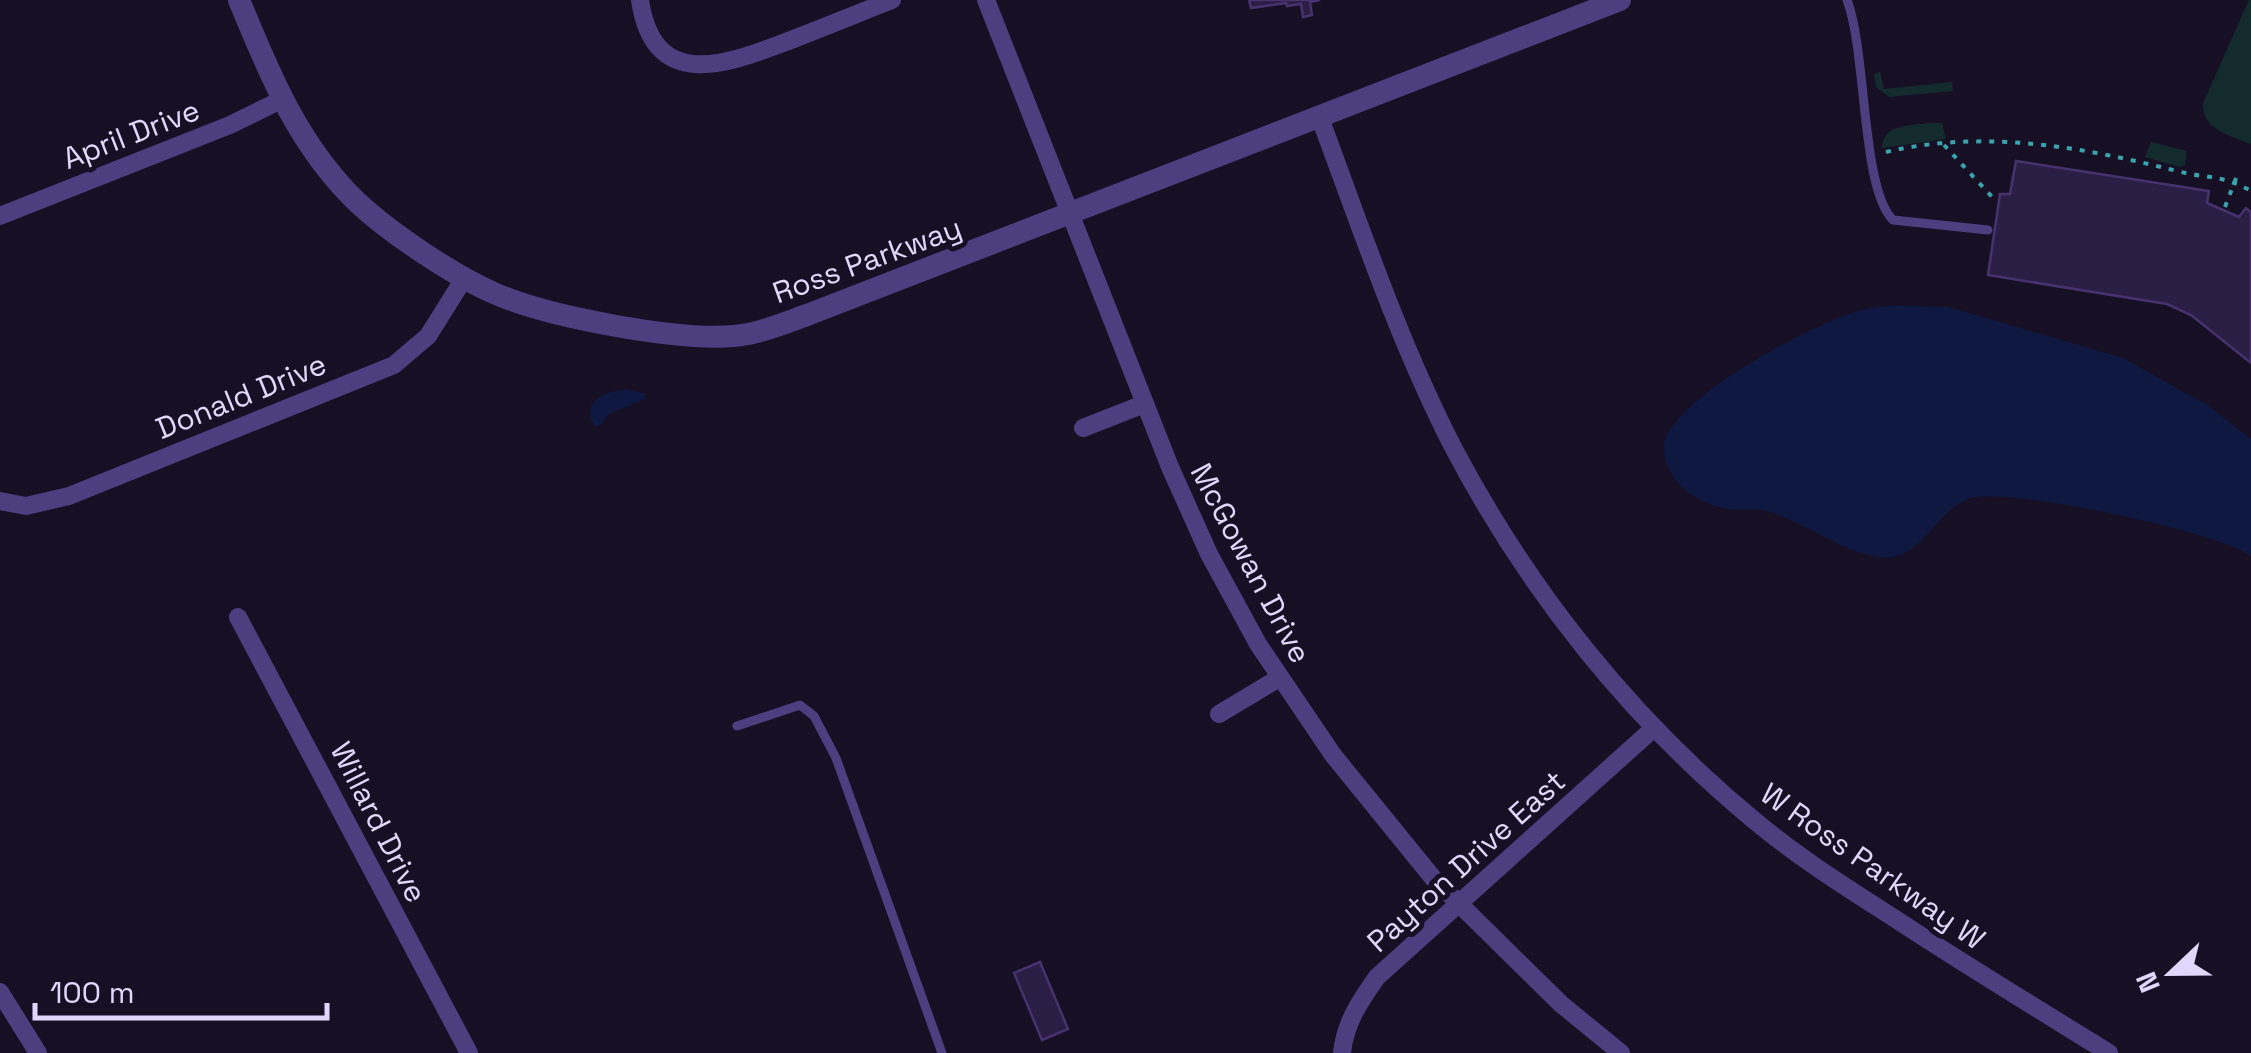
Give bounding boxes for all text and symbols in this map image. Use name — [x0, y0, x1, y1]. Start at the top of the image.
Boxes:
street label: April Drive — [57, 90, 205, 178]
street label: Ross Parkway — [767, 208, 967, 312]
street label: Donald Drive — [150, 344, 332, 448]
street label: McGowan Drive — [1182, 456, 1320, 670]
street label: Willard Drive — [322, 735, 436, 909]
street label: Payton Drive East — [1359, 762, 1573, 960]
street label: W Ross Parkway W — [1753, 774, 1993, 958]
north arrow — [2121, 923, 2221, 1023]
scale bar — [35, 958, 328, 1020]
text: N — [2128, 967, 2168, 998]
text: 100 m — [50, 973, 135, 1012]

